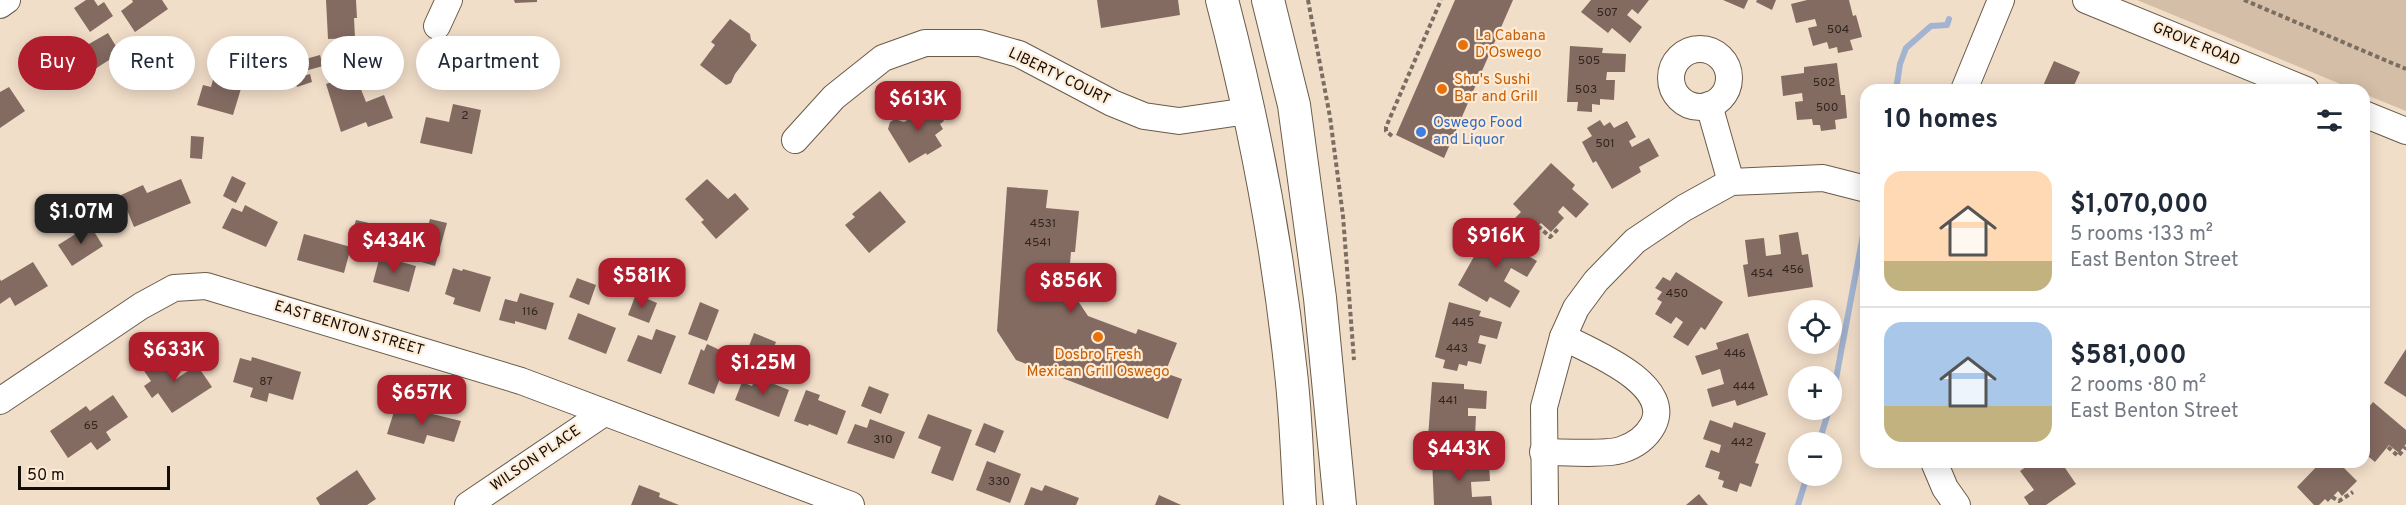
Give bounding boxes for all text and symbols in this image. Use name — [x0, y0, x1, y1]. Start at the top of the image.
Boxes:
house number: 507 — [1596, 5, 1618, 21]
street label: GROVE ROAD — [2149, 19, 2243, 71]
house number: 504 — [1827, 22, 1849, 38]
place label: La Cabana D'Oswego — [1475, 27, 1546, 63]
chip: Buy — [18, 36, 97, 90]
chip: Rent — [109, 36, 195, 90]
chip: Filters — [207, 36, 309, 90]
chip: New — [321, 36, 404, 90]
chip: Apartment — [416, 36, 560, 90]
marker: La Cabana D'Oswego — [1456, 38, 1470, 52]
street label: LIBERTY COURT — [1005, 44, 1113, 110]
house number: 505 — [1578, 53, 1600, 69]
place label: Shu's Sushi Bar and Grill — [1454, 71, 1538, 107]
house number: 502 — [1813, 75, 1835, 91]
pin: $613K — [876, 81, 960, 132]
marker: Shu's Sushi Bar and Grill — [1435, 82, 1449, 96]
house number: 503 — [1575, 82, 1597, 98]
text: $613K — [889, 87, 947, 113]
house number: 500 — [1816, 100, 1838, 116]
text: 10 homes — [1884, 104, 1998, 137]
icon: filters — [2313, 104, 2346, 137]
house number: 2 — [461, 108, 469, 124]
place label: Oswego Food and Liquor — [1433, 114, 1523, 150]
marker: Oswego Food and Liquor — [1414, 125, 1428, 139]
house number: 501 — [1595, 136, 1615, 152]
text: $1,070,000 — [2070, 189, 2208, 222]
pin: $1.07M — [32, 194, 130, 245]
icon: home — [1932, 195, 2004, 267]
text: $1.07M — [49, 200, 113, 226]
house number: 4531 — [1030, 216, 1056, 232]
pin: $916K — [1454, 218, 1538, 269]
text: 5 rooms · 133 m² — [2070, 222, 2213, 248]
pin: $434K — [352, 223, 436, 274]
text: $916K — [1467, 224, 1525, 250]
text: $434K — [362, 229, 426, 255]
house number: 4541 — [1024, 235, 1052, 251]
text: East Benton Street — [2070, 248, 2239, 274]
pin: $581K — [600, 258, 684, 309]
house number: 456 — [1782, 262, 1804, 278]
pin: $856K — [1029, 263, 1113, 314]
text: $581K — [613, 264, 671, 290]
house number: 454 — [1751, 266, 1773, 282]
text: $856K — [1039, 269, 1103, 295]
house number: 450 — [1666, 286, 1688, 302]
street label: EAST BENTON STREET — [272, 297, 426, 361]
map controls — [1788, 300, 1842, 486]
button: locate — [1788, 300, 1842, 354]
house number: 116 — [522, 304, 538, 320]
house number: 445 — [1452, 315, 1474, 331]
marker: Dosbro Fresh Mexican Grill Oswego — [1091, 330, 1105, 344]
pin: $633K — [132, 332, 216, 383]
text: $633K — [143, 338, 205, 364]
text: $581,000 — [2070, 340, 2187, 373]
house number: 443 — [1446, 341, 1468, 357]
pin: $1.25M — [714, 345, 812, 396]
place label: Dosbro Fresh Mexican Grill Oswego — [1026, 346, 1170, 382]
house number: 446 — [1724, 346, 1746, 362]
icon: home — [1932, 346, 2004, 418]
text: $1.25M — [730, 351, 796, 377]
button: + — [1788, 366, 1842, 420]
text: 2 rooms · 80 m² — [2070, 373, 2206, 399]
house number: 87 — [259, 374, 273, 390]
pin: $657K — [380, 375, 464, 426]
house number: 444 — [1733, 379, 1755, 395]
text: $657K — [391, 381, 453, 407]
house number: 441 — [1438, 393, 1458, 409]
text: East Benton Street — [2070, 399, 2239, 425]
house number: 65 — [84, 418, 98, 434]
street label: WILSON PLACE — [487, 422, 585, 496]
pin: $443K — [1417, 431, 1501, 482]
house number: 310 — [873, 432, 893, 448]
button: − — [1788, 432, 1842, 486]
house number: 442 — [1731, 435, 1753, 451]
text: $443K — [1427, 437, 1491, 463]
scale bar — [18, 463, 170, 490]
text: 50 m — [27, 466, 65, 486]
house number: 330 — [988, 474, 1010, 490]

